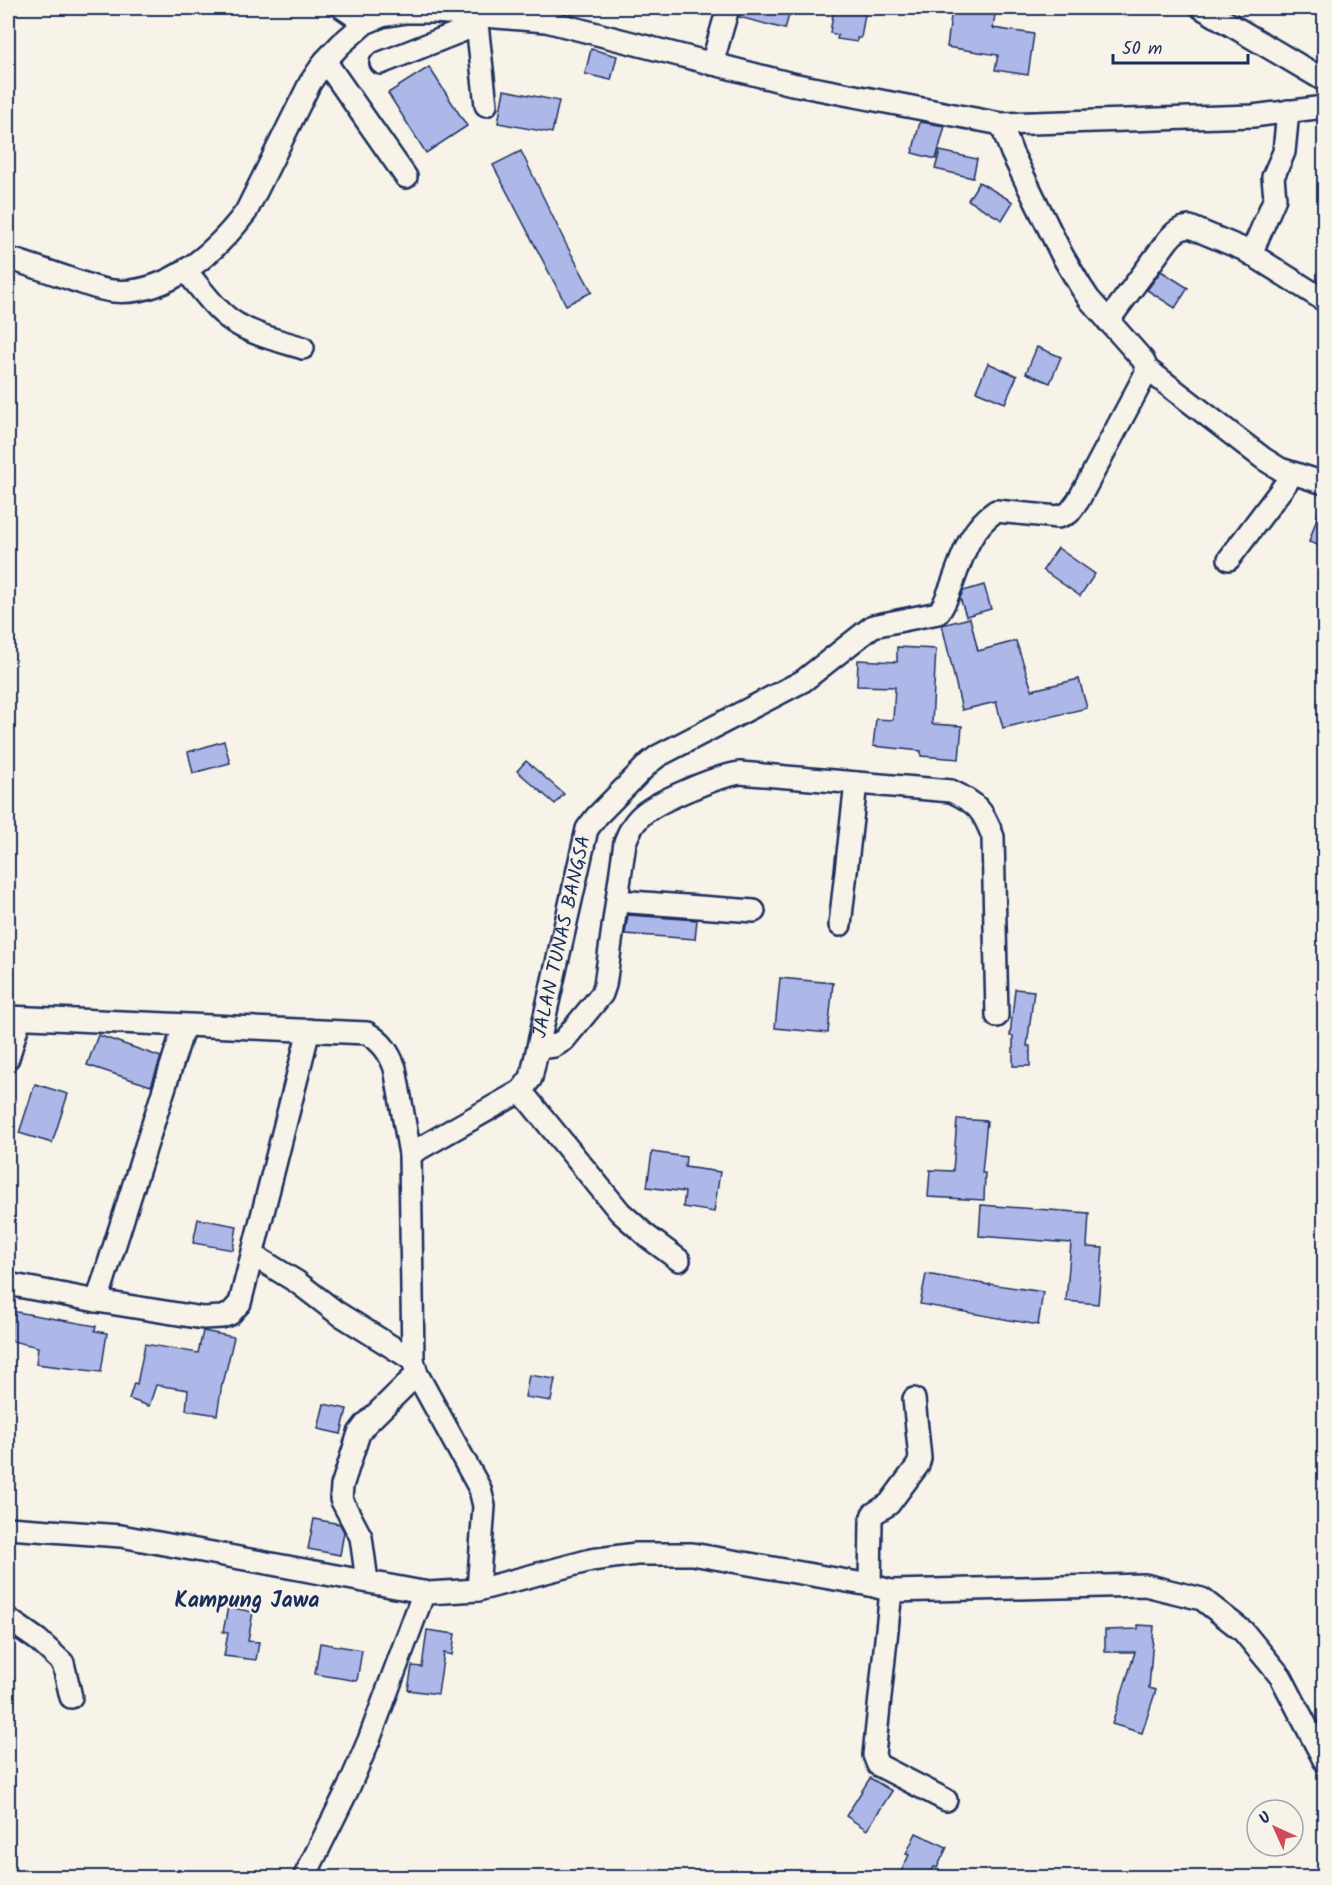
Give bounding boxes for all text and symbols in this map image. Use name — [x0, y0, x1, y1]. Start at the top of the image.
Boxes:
scale bar — [1113, 27, 1248, 65]
text: 50 m — [1122, 35, 1162, 64]
street label: JALAN TUNAS BANGSA — [524, 833, 601, 1041]
district label: Kampung Jawa — [174, 1584, 320, 1619]
north arrow — [1245, 1798, 1305, 1858]
text: U — [1253, 1806, 1278, 1831]

